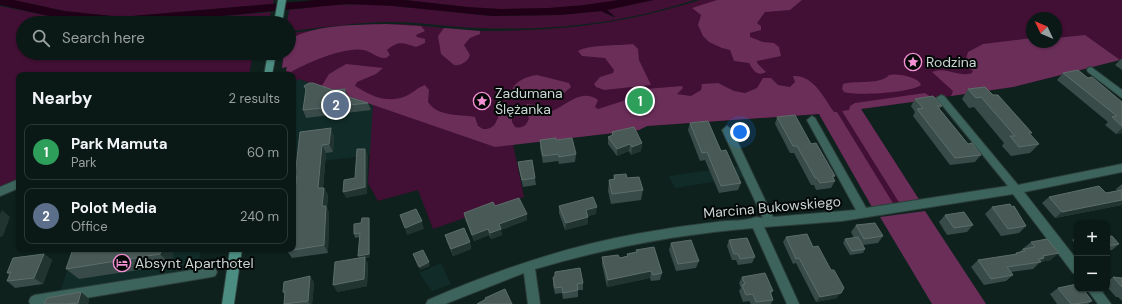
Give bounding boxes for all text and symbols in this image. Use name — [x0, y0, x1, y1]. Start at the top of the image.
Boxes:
north arrow — [1026, 12, 1062, 48]
search box — [16, 16, 296, 60]
icon: search — [30, 27, 52, 49]
text: Search here — [62, 28, 145, 48]
place icon: Rodzina — [903, 52, 923, 72]
place label: Rodzina — [926, 53, 976, 71]
place label: Zadumana Ślężanka — [495, 84, 563, 118]
pin: 1 — [627, 86, 653, 116]
text: Nearby — [32, 87, 92, 109]
text: 2 results — [229, 90, 280, 107]
pin: 2 — [323, 90, 349, 120]
place icon: Zadumana Ślężanka — [472, 91, 492, 111]
your location — [730, 122, 750, 142]
text: Park Mamuta — [71, 134, 168, 154]
text: 1 — [44, 144, 48, 161]
text: 60 m — [247, 144, 279, 161]
text: Park — [71, 154, 97, 171]
street label: Marcina Bukowskiego — [702, 192, 842, 222]
text: Polot Media — [71, 198, 157, 218]
text: 2 — [42, 208, 50, 225]
text: 240 m — [240, 208, 279, 225]
text: Office — [71, 218, 108, 235]
map controls — [1074, 220, 1110, 292]
button: + — [1074, 220, 1110, 256]
hotel icon: Absynt Aparthotel — [112, 253, 132, 273]
place label: Absynt Aparthotel — [135, 254, 254, 272]
button: − — [1074, 256, 1110, 292]

